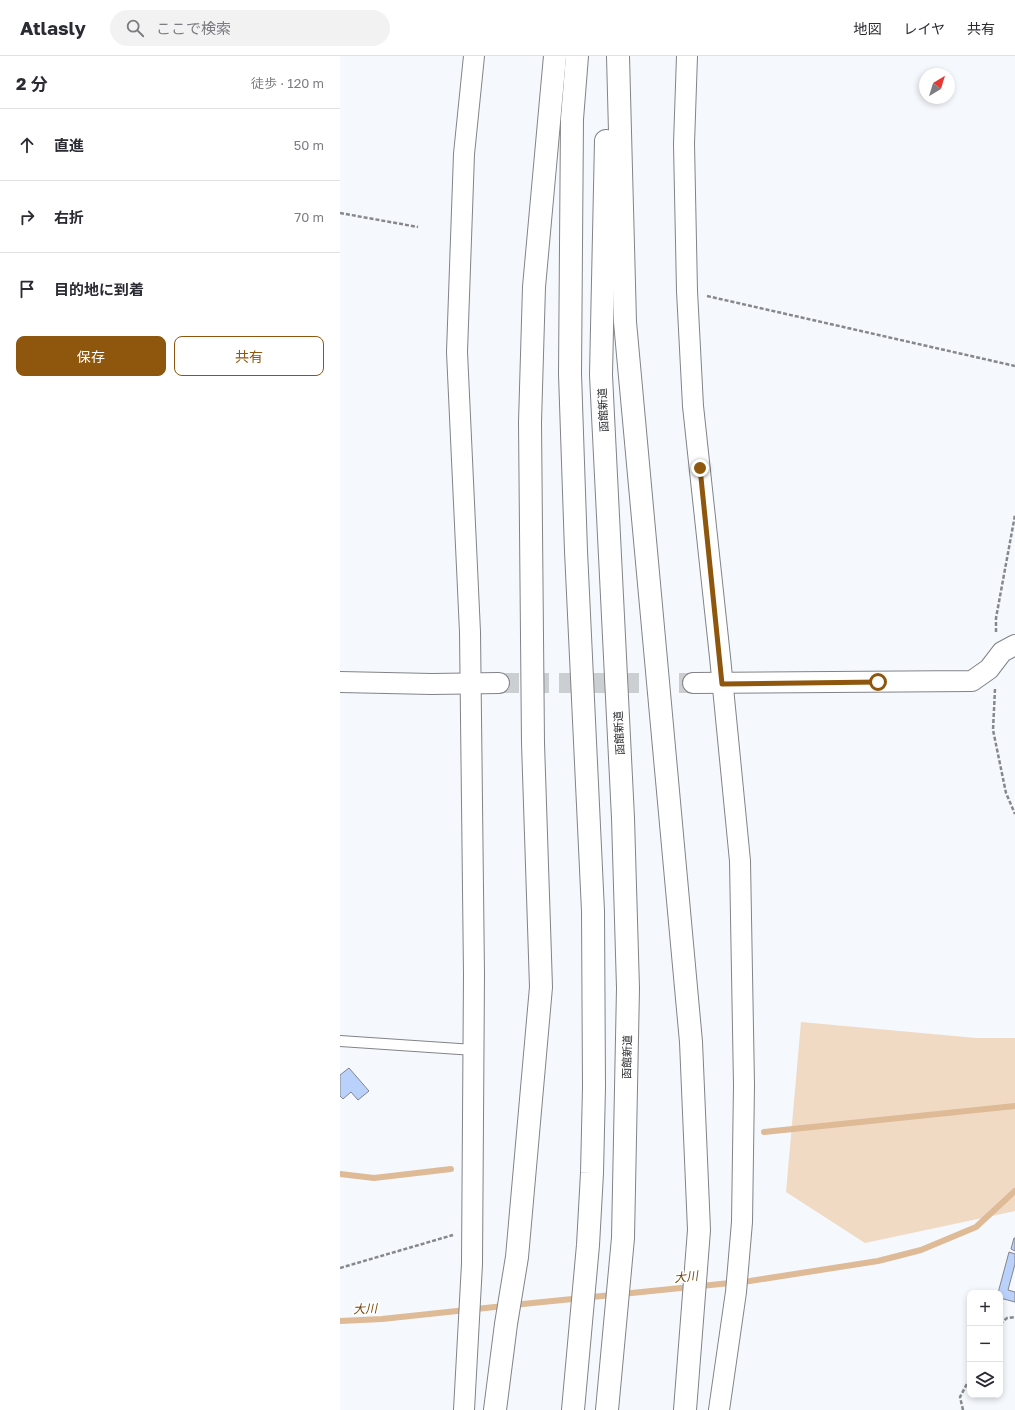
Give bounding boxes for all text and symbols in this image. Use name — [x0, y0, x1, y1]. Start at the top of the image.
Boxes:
search box — [110, 10, 390, 46]
text: Atlasly — [20, 16, 86, 39]
icon: search — [124, 17, 146, 39]
text: ここで検索 — [156, 19, 231, 37]
text: 地図 — [853, 20, 881, 37]
text: レイヤ — [903, 20, 945, 37]
text: 共有 — [967, 20, 995, 37]
north arrow — [919, 68, 955, 104]
text: 2 分 — [16, 73, 48, 94]
text: 徒歩 · 120 m — [251, 75, 324, 91]
icon: ahead — [16, 134, 38, 156]
text: 直進 — [54, 136, 84, 154]
text: 50 m — [294, 137, 324, 153]
icon: right — [16, 206, 38, 228]
text: 右折 — [54, 208, 84, 226]
text: 70 m — [294, 209, 324, 225]
icon: arrive — [16, 278, 38, 300]
text: 目的地に到着 — [54, 280, 144, 298]
button: 保存 — [16, 336, 166, 376]
button: 共有 — [174, 336, 324, 376]
street label: 函館新道 — [595, 388, 610, 432]
route end — [691, 459, 709, 477]
route start — [869, 673, 887, 691]
street label: 函館新道 — [611, 711, 626, 755]
street label: 函館新道 — [620, 1035, 633, 1079]
water label: 大川 — [673, 1268, 701, 1285]
map controls — [967, 1290, 1003, 1398]
button: + — [967, 1290, 1003, 1326]
water label: 大川 — [353, 1301, 379, 1316]
button: − — [967, 1326, 1003, 1362]
button: layers — [967, 1362, 1003, 1398]

